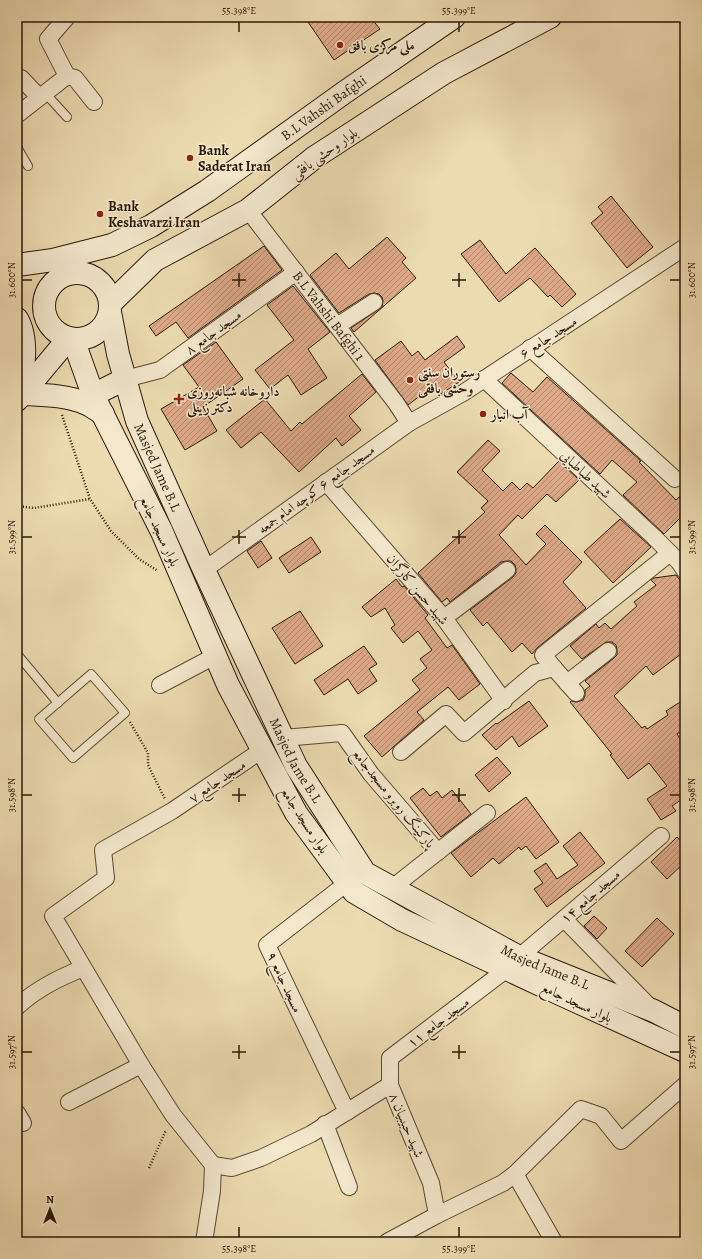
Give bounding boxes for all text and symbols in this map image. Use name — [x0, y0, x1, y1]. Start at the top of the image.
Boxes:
text: 55.398°E — [222, 4, 256, 17]
text: 55.399°E — [442, 4, 476, 17]
place label: ملی مرکزی بافق — [348, 36, 415, 56]
marker: ملی مرکزی بافق — [335, 40, 345, 50]
street label: B.L Vahshi Bafghi — [277, 71, 370, 145]
street label: بلوار وحشی بافقی — [287, 123, 362, 184]
place label: Bank Saderat Iran — [198, 141, 271, 176]
marker: Bank Saderat Iran — [185, 153, 195, 163]
place label: Bank Keshavarzi Iran — [108, 197, 200, 232]
marker: Bank Keshavarzi Iran — [95, 209, 105, 219]
text: 31.600°N — [5, 262, 18, 298]
text: 31.600°N — [685, 262, 698, 298]
street label: B.L Vahshi Bafghi 1 — [288, 267, 369, 365]
street label: مسجد جامع ۸ — [181, 306, 248, 363]
street label: مسجد جامع ۶ — [516, 312, 583, 367]
place label: رستوران سنتی وحشی بافقی — [417, 363, 481, 399]
marker: رستوران سنتی وحشی بافقی — [405, 375, 415, 385]
place label: داروخانه شبانه‌روزی دکتر زینلی — [186, 382, 280, 418]
marker: داروخانه شبانه‌روزی دکتر زینلی — [174, 394, 184, 404]
place label: آب انبار — [489, 405, 529, 424]
marker: آب انبار — [478, 409, 488, 419]
street label: Masjed Jame B.L — [129, 420, 186, 515]
street label: مسجد جامع ۶ کوچه امام جمعه — [254, 441, 381, 542]
street label: شهید طباطبایی — [556, 446, 615, 503]
street label: بلوار مسجد جامع — [131, 493, 184, 572]
text: 31.599°N — [5, 520, 18, 554]
text: 31.599°N — [685, 520, 698, 554]
street label: شهید حسن کارگران — [382, 550, 453, 629]
street label: Masjed Jame B.L — [265, 715, 327, 807]
street label: پارکینگ روبرو مسجدجامع — [344, 745, 441, 856]
street label: مسجد جامع ۷ — [185, 755, 252, 811]
text: 31.598°N — [5, 778, 18, 812]
text: 31.598°N — [685, 778, 698, 812]
street label: بلوار مسجد جامع — [272, 783, 334, 860]
street label: مسجد جامع ۱۴ — [556, 865, 627, 931]
street label: Masjed Jame B.L — [497, 940, 593, 995]
street label: مسجد جامع ۹ — [259, 949, 307, 1017]
street label: بلوار مسجد جامع — [536, 978, 616, 1031]
street label: مسجد جامع ۱۱ — [403, 993, 476, 1055]
text: 31.597°N — [5, 1035, 18, 1069]
text: 31.597°N — [685, 1035, 698, 1069]
street label: شهید حبیبیان ۸ — [384, 1090, 429, 1161]
north arrow — [30, 1189, 70, 1229]
text: N — [46, 1192, 54, 1207]
text: 55.398°E — [222, 1242, 256, 1255]
text: 55.399°E — [442, 1242, 476, 1255]

